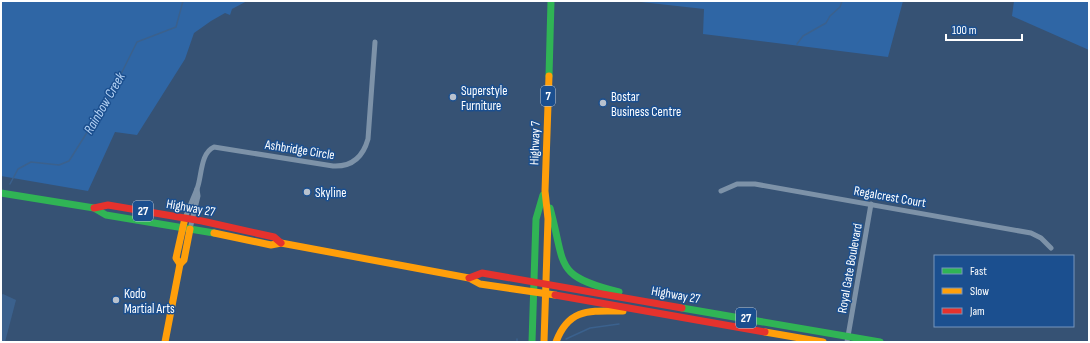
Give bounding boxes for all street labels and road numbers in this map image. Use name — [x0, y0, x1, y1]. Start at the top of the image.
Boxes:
road number: 7 — [541, 86, 555, 106]
street label: Highway 7 — [526, 120, 544, 165]
street label: Ashbridge Circle — [263, 136, 336, 163]
street label: Regalcrest Court — [853, 183, 927, 211]
street label: Highway 27 — [165, 196, 217, 220]
road number: 27 — [133, 201, 153, 221]
street label: Royal Gate Boulevard — [834, 222, 866, 314]
street label: Highway 27 — [650, 283, 702, 307]
road number: 27 — [736, 308, 756, 328]

